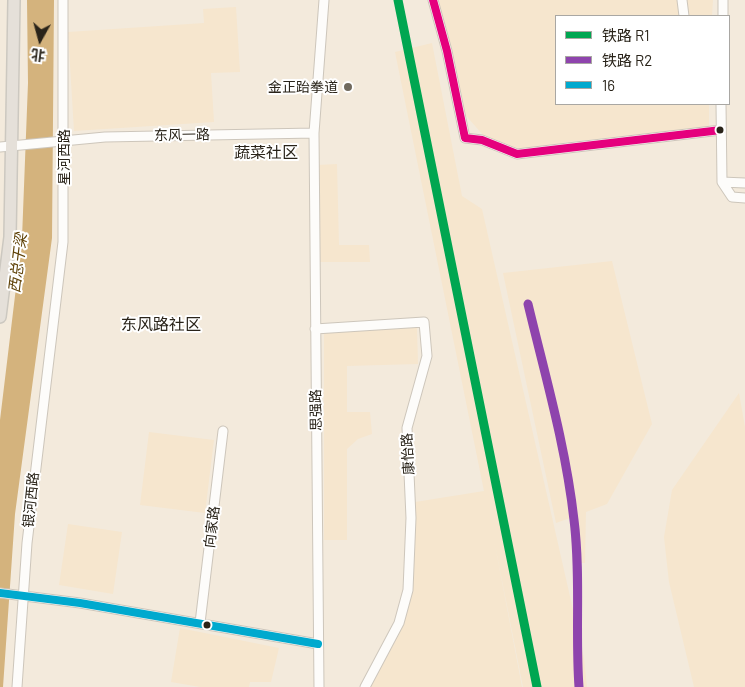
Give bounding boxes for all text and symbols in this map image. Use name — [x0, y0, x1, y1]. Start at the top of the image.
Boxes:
north arrow — [15, 15, 65, 65]
legend — [555, 15, 730, 105]
text: 铁路 R1 — [602, 26, 649, 44]
text: 北 — [30, 46, 46, 65]
text: 铁路 R2 — [602, 51, 652, 69]
text: 16 — [602, 76, 615, 94]
place label: 金正跆拳道 — [268, 79, 338, 95]
marker: 金正跆拳道 — [342, 81, 354, 93]
unlabelled marker — [715, 125, 725, 135]
street label: 东风一路 — [154, 126, 210, 144]
street label: 星河西路 — [56, 129, 72, 185]
district label: 蔬菜社区 — [234, 143, 298, 163]
water label: 西总干梁 — [5, 232, 31, 294]
district label: 东风路社区 — [121, 315, 201, 335]
street label: 思强路 — [307, 389, 325, 431]
street label: 康怡路 — [399, 433, 417, 475]
street label: 银河西路 — [20, 471, 42, 529]
street label: 向家路 — [201, 505, 223, 549]
unlabelled marker — [202, 620, 212, 630]

